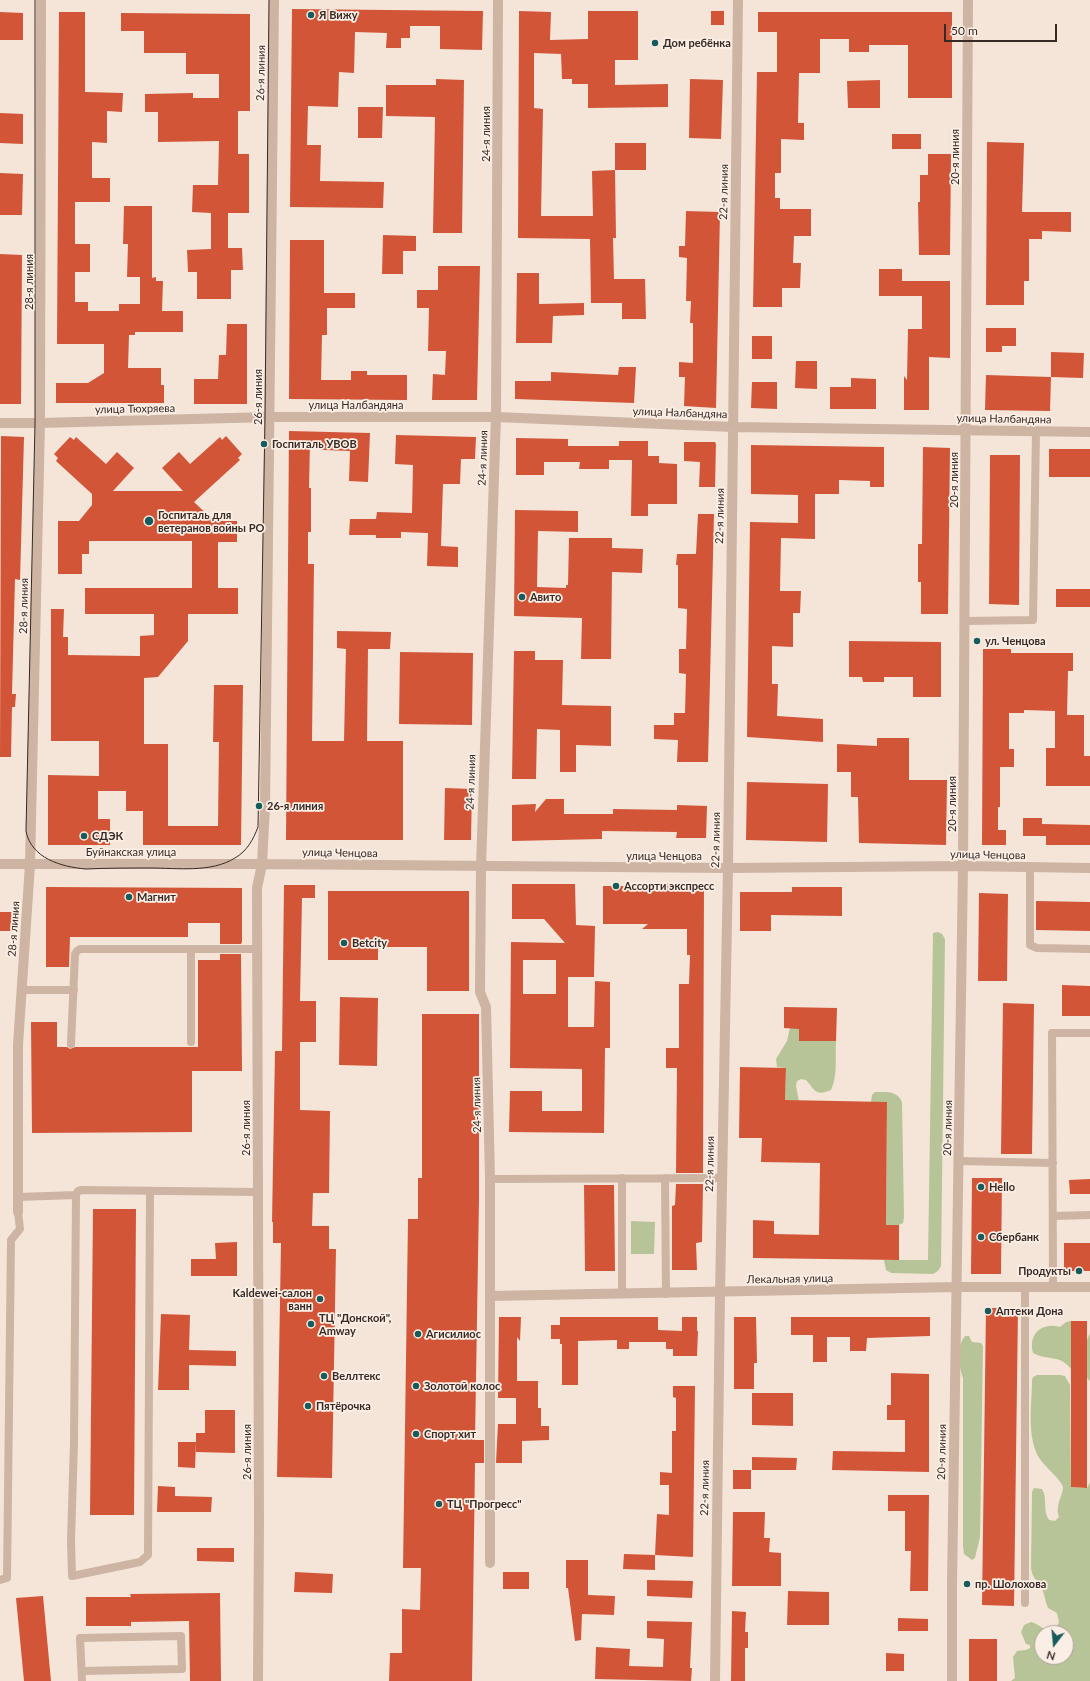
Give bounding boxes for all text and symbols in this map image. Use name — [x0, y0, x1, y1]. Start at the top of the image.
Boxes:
place label: Я Вижу — [319, 8, 357, 22]
marker: Я Вижу — [306, 10, 316, 20]
scale bar — [946, 16, 1059, 42]
text: 50 m — [951, 23, 978, 38]
place label: Дом ребёнка — [663, 36, 731, 50]
marker: Дом ребёнка — [650, 38, 660, 48]
street label: 26-я линия — [254, 45, 268, 101]
street label: 24-я линия — [479, 106, 493, 162]
street label: 20-я линия — [948, 129, 962, 185]
street label: 22-я линия — [717, 164, 731, 220]
street label: 28-я линия — [22, 254, 36, 310]
street label: 26-я линия — [251, 369, 265, 425]
street label: улица Налбандяна — [309, 398, 403, 412]
street label: улица Тюхряева — [95, 402, 175, 416]
street label: улица Налбандяна — [632, 405, 728, 421]
street label: улица Налбандяна — [956, 412, 1052, 426]
street label: 24-я линия — [475, 430, 491, 486]
place label: Госпиталь УВОВ — [272, 437, 357, 451]
marker: Госпиталь УВОВ — [259, 439, 269, 449]
street label: 20-я линия — [947, 452, 961, 508]
street label: 22-я линия — [713, 488, 727, 544]
place label: Госпиталь для ветеранов войны РО — [158, 508, 264, 534]
marker: Госпиталь для ветеранов войны РО — [143, 515, 155, 527]
street label: 28-я линия — [17, 578, 31, 634]
place label: Авито — [530, 590, 561, 604]
marker: Авито — [517, 592, 527, 602]
place label: ул. Ченцова — [985, 634, 1046, 648]
marker: ул. Ченцова — [972, 636, 982, 646]
street label: 24-я линия — [463, 754, 479, 810]
street label: 20-я линия — [945, 776, 959, 832]
place label: 26-я линия — [267, 799, 323, 813]
marker: 26-я линия — [254, 801, 264, 811]
street label: 22-я линия — [709, 812, 723, 868]
place label: СДЭК — [92, 829, 123, 843]
marker: СДЭК — [79, 831, 89, 841]
street label: Буйнакская улица — [86, 845, 176, 859]
street label: улица Ченцова — [302, 846, 378, 860]
street label: улица Ченцова — [950, 848, 1026, 862]
street label: улица Ченцова — [626, 849, 702, 863]
place label: Ассорти экспресс — [624, 879, 714, 893]
marker: Ассорти экспресс — [611, 881, 621, 891]
place label: Магнит — [137, 890, 176, 904]
marker: Магнит — [124, 892, 134, 902]
street label: 28-я линия — [5, 901, 23, 957]
place label: Betcity — [352, 936, 387, 950]
marker: Betcity — [339, 938, 349, 948]
street label: 24-я линия — [470, 1077, 484, 1133]
street label: 26-я линия — [239, 1100, 253, 1156]
street label: 20-я линия — [941, 1100, 955, 1156]
street label: 22-я линия — [703, 1136, 717, 1192]
place label: Hello — [989, 1180, 1015, 1194]
marker: Hello — [976, 1182, 986, 1192]
place label: Сбербанк — [989, 1230, 1039, 1244]
marker: Сбербанк — [976, 1232, 986, 1242]
place label: Продукты — [1018, 1264, 1071, 1278]
marker: Продукты — [1074, 1266, 1084, 1276]
street label: Лекальная улица — [747, 1272, 833, 1286]
place label: Kaldewei-салон ванн — [233, 1286, 312, 1312]
marker: Kaldewei-салон ванн — [315, 1294, 325, 1304]
place label: Аптеки Дона — [996, 1304, 1063, 1318]
marker: Аптеки Дона — [983, 1306, 993, 1316]
place label: ТЦ "Донской", Amway — [319, 1311, 391, 1337]
marker: ТЦ "Донской", Amway — [306, 1319, 316, 1329]
place label: Агисилиос — [426, 1327, 481, 1341]
marker: Агисилиос — [413, 1329, 423, 1339]
place label: Веллтекс — [332, 1369, 381, 1383]
marker: Веллтекс — [319, 1371, 329, 1381]
place label: Золотой колос — [424, 1379, 500, 1393]
marker: Золотой колос — [411, 1381, 421, 1391]
place label: Пятёрочка — [316, 1399, 371, 1413]
marker: Пятёрочка — [303, 1401, 313, 1411]
street label: 26-я линия — [240, 1424, 254, 1480]
street label: 20-я линия — [935, 1424, 949, 1480]
place label: Спорт хит — [424, 1427, 476, 1441]
marker: Спорт хит — [411, 1429, 421, 1439]
street label: 22-я линия — [698, 1460, 712, 1516]
place label: ТЦ "Прогресс" — [447, 1497, 522, 1511]
marker: ТЦ "Прогресс" — [434, 1499, 444, 1509]
place label: пр. Шолохова — [975, 1577, 1046, 1591]
marker: пр. Шолохова — [962, 1579, 972, 1589]
north arrow — [1034, 1625, 1074, 1665]
text: N — [1045, 1649, 1057, 1663]

